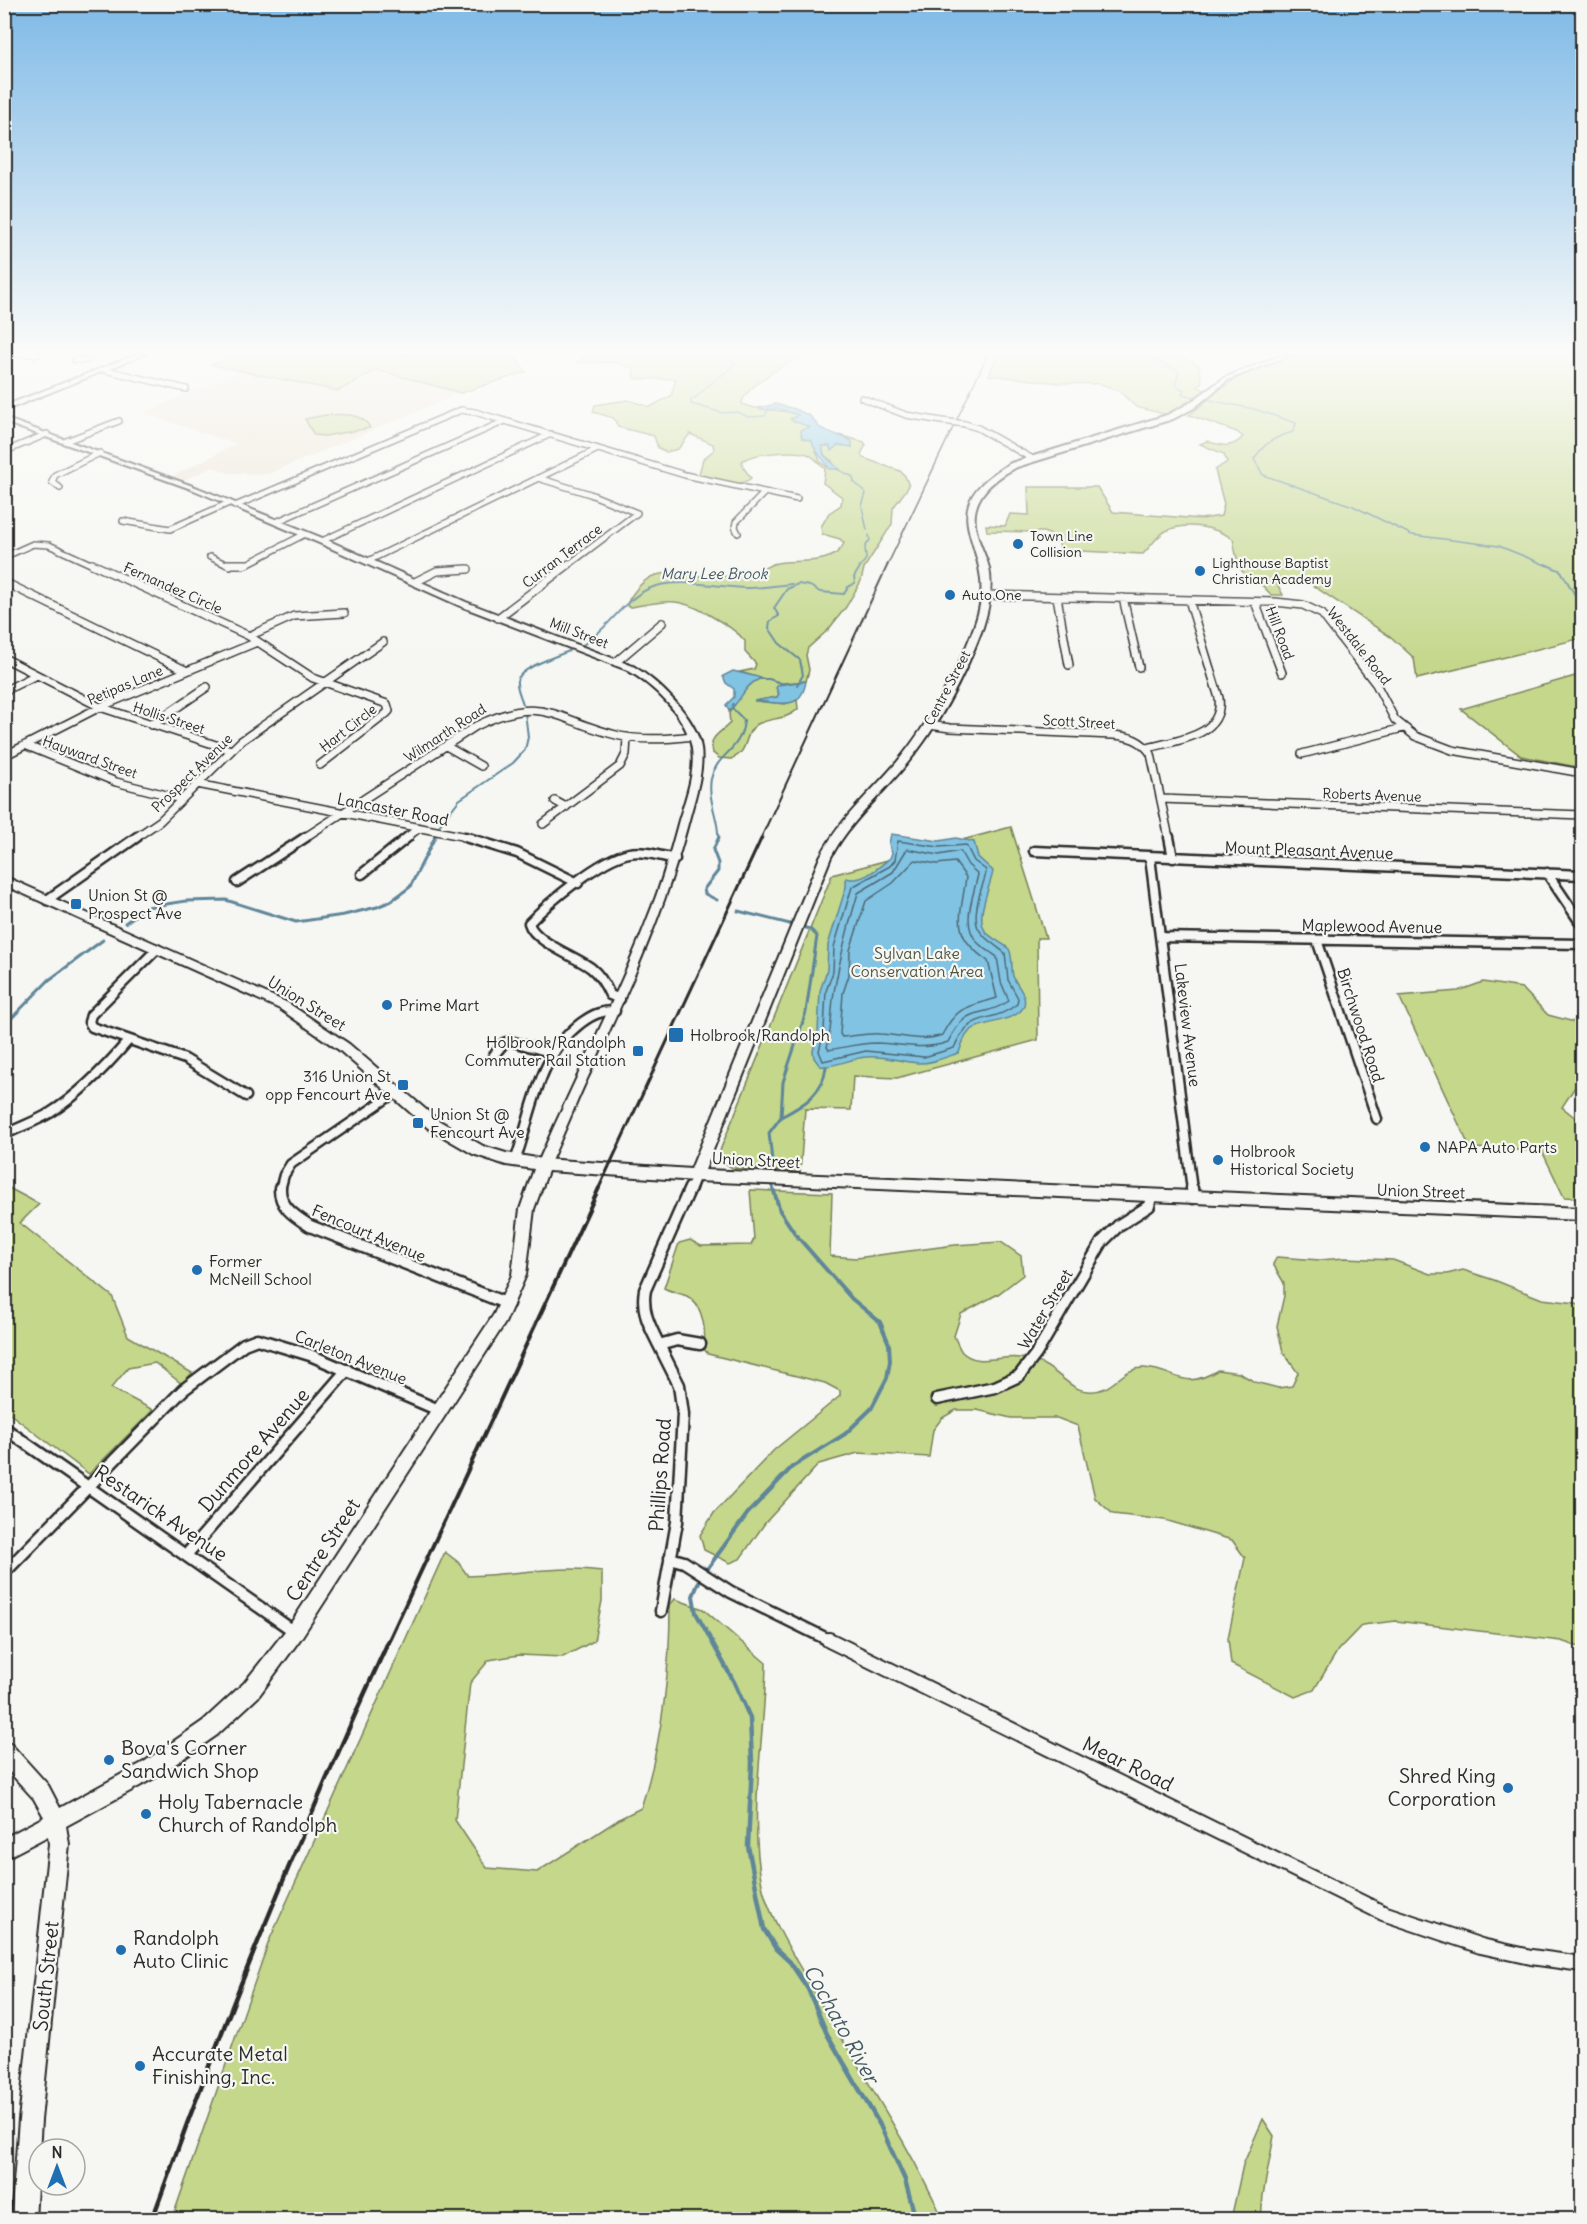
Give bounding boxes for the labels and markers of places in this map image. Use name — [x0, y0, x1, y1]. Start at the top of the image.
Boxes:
place label: Town Line Collision — [1030, 527, 1093, 561]
marker: Town Line Collision — [1011, 537, 1025, 551]
place label: Lighthouse Baptist Christian Academy — [1212, 554, 1332, 588]
marker: Lighthouse Baptist Christian Academy — [1193, 564, 1207, 578]
place label: Auto One — [962, 586, 1022, 604]
marker: Auto One — [943, 588, 957, 602]
place label: Union St @ Prospect Ave — [88, 885, 182, 923]
marker: Union St @ Prospect Ave — [69, 897, 83, 911]
place label: Prime Mart — [399, 995, 480, 1015]
marker: Prime Mart — [380, 998, 394, 1012]
place label: Holbrook/Randolph — [690, 1025, 830, 1045]
marker: Holbrook/Randolph — [667, 1026, 685, 1044]
place label: Holbrook/Randolph Commuter Rail Station — [465, 1032, 626, 1070]
marker: Holbrook/Randolph Commuter Rail Station — [631, 1044, 645, 1058]
place label: 316 Union St opp Fencourt Ave — [265, 1066, 392, 1104]
marker: 316 Union St opp Fencourt Ave — [396, 1078, 410, 1092]
place label: Union St @ Fencourt Ave — [430, 1104, 525, 1142]
marker: Union St @ Fencourt Ave — [411, 1116, 425, 1130]
place label: NAPA Auto Parts — [1437, 1137, 1557, 1157]
marker: NAPA Auto Parts — [1418, 1140, 1432, 1154]
place label: Holbrook Historical Society — [1230, 1141, 1354, 1179]
marker: Holbrook Historical Society — [1211, 1153, 1225, 1167]
place label: Former McNeill School — [209, 1251, 312, 1289]
marker: Former McNeill School — [190, 1263, 204, 1277]
place label: Bova's Corner Sandwich Shop — [121, 1735, 259, 1783]
marker: Bova's Corner Sandwich Shop — [102, 1753, 116, 1767]
place label: Shred King Corporation — [1388, 1763, 1496, 1811]
marker: Shred King Corporation — [1501, 1781, 1515, 1795]
place label: Holy Tabernacle Church of Randolph — [158, 1789, 337, 1837]
marker: Holy Tabernacle Church of Randolph — [139, 1807, 153, 1821]
place label: Randolph Auto Clinic — [133, 1925, 229, 1973]
marker: Randolph Auto Clinic — [114, 1943, 128, 1957]
place label: Accurate Metal Finishing, Inc. — [152, 2041, 288, 2089]
marker: Accurate Metal Finishing, Inc. — [133, 2059, 147, 2073]

